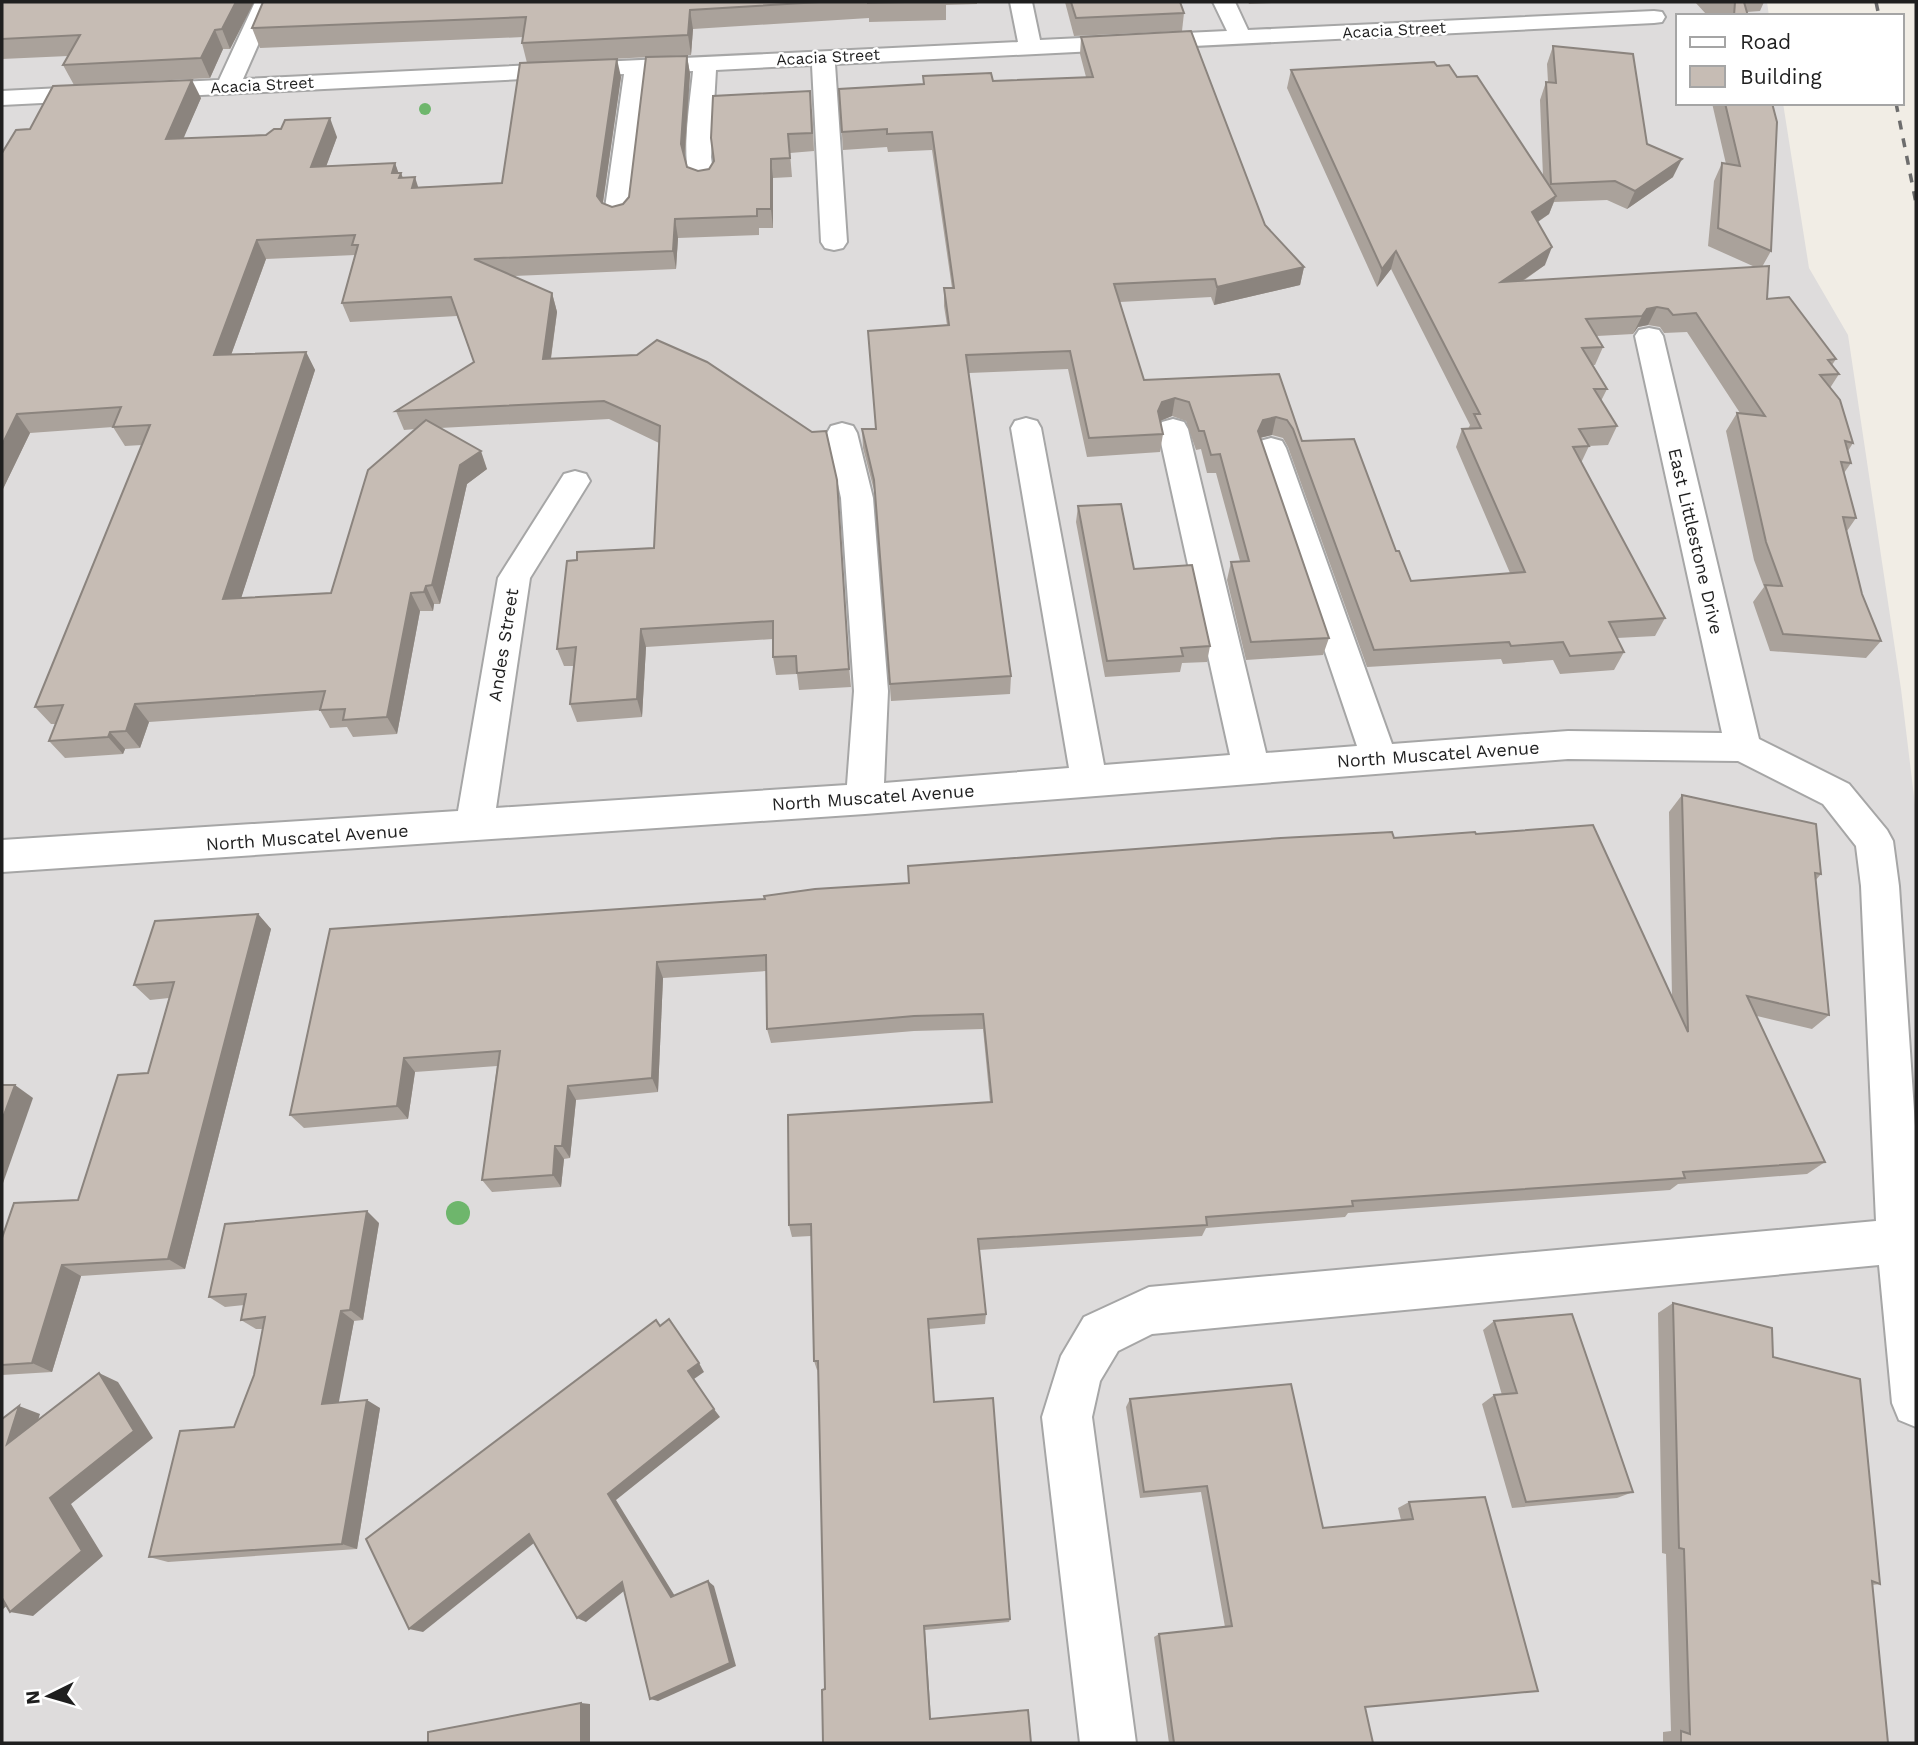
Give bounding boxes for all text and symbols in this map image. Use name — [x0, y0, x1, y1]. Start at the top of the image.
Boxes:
legend — [1676, 14, 1904, 105]
street label: Acacia Street — [1342, 18, 1447, 42]
text: Road — [1740, 29, 1791, 54]
street label: Acacia Street — [776, 45, 881, 69]
text: Building — [1740, 64, 1822, 89]
street label: Acacia Street — [210, 73, 315, 97]
street label: East Littlestone Drive — [1664, 446, 1728, 636]
street label: Andes Street — [484, 586, 522, 703]
street label: North Muscatel Avenue — [1336, 736, 1540, 772]
street label: North Muscatel Avenue — [771, 779, 975, 815]
street label: North Muscatel Avenue — [205, 819, 409, 855]
north arrow — [14, 1661, 84, 1731]
text: N — [20, 1689, 45, 1705]

